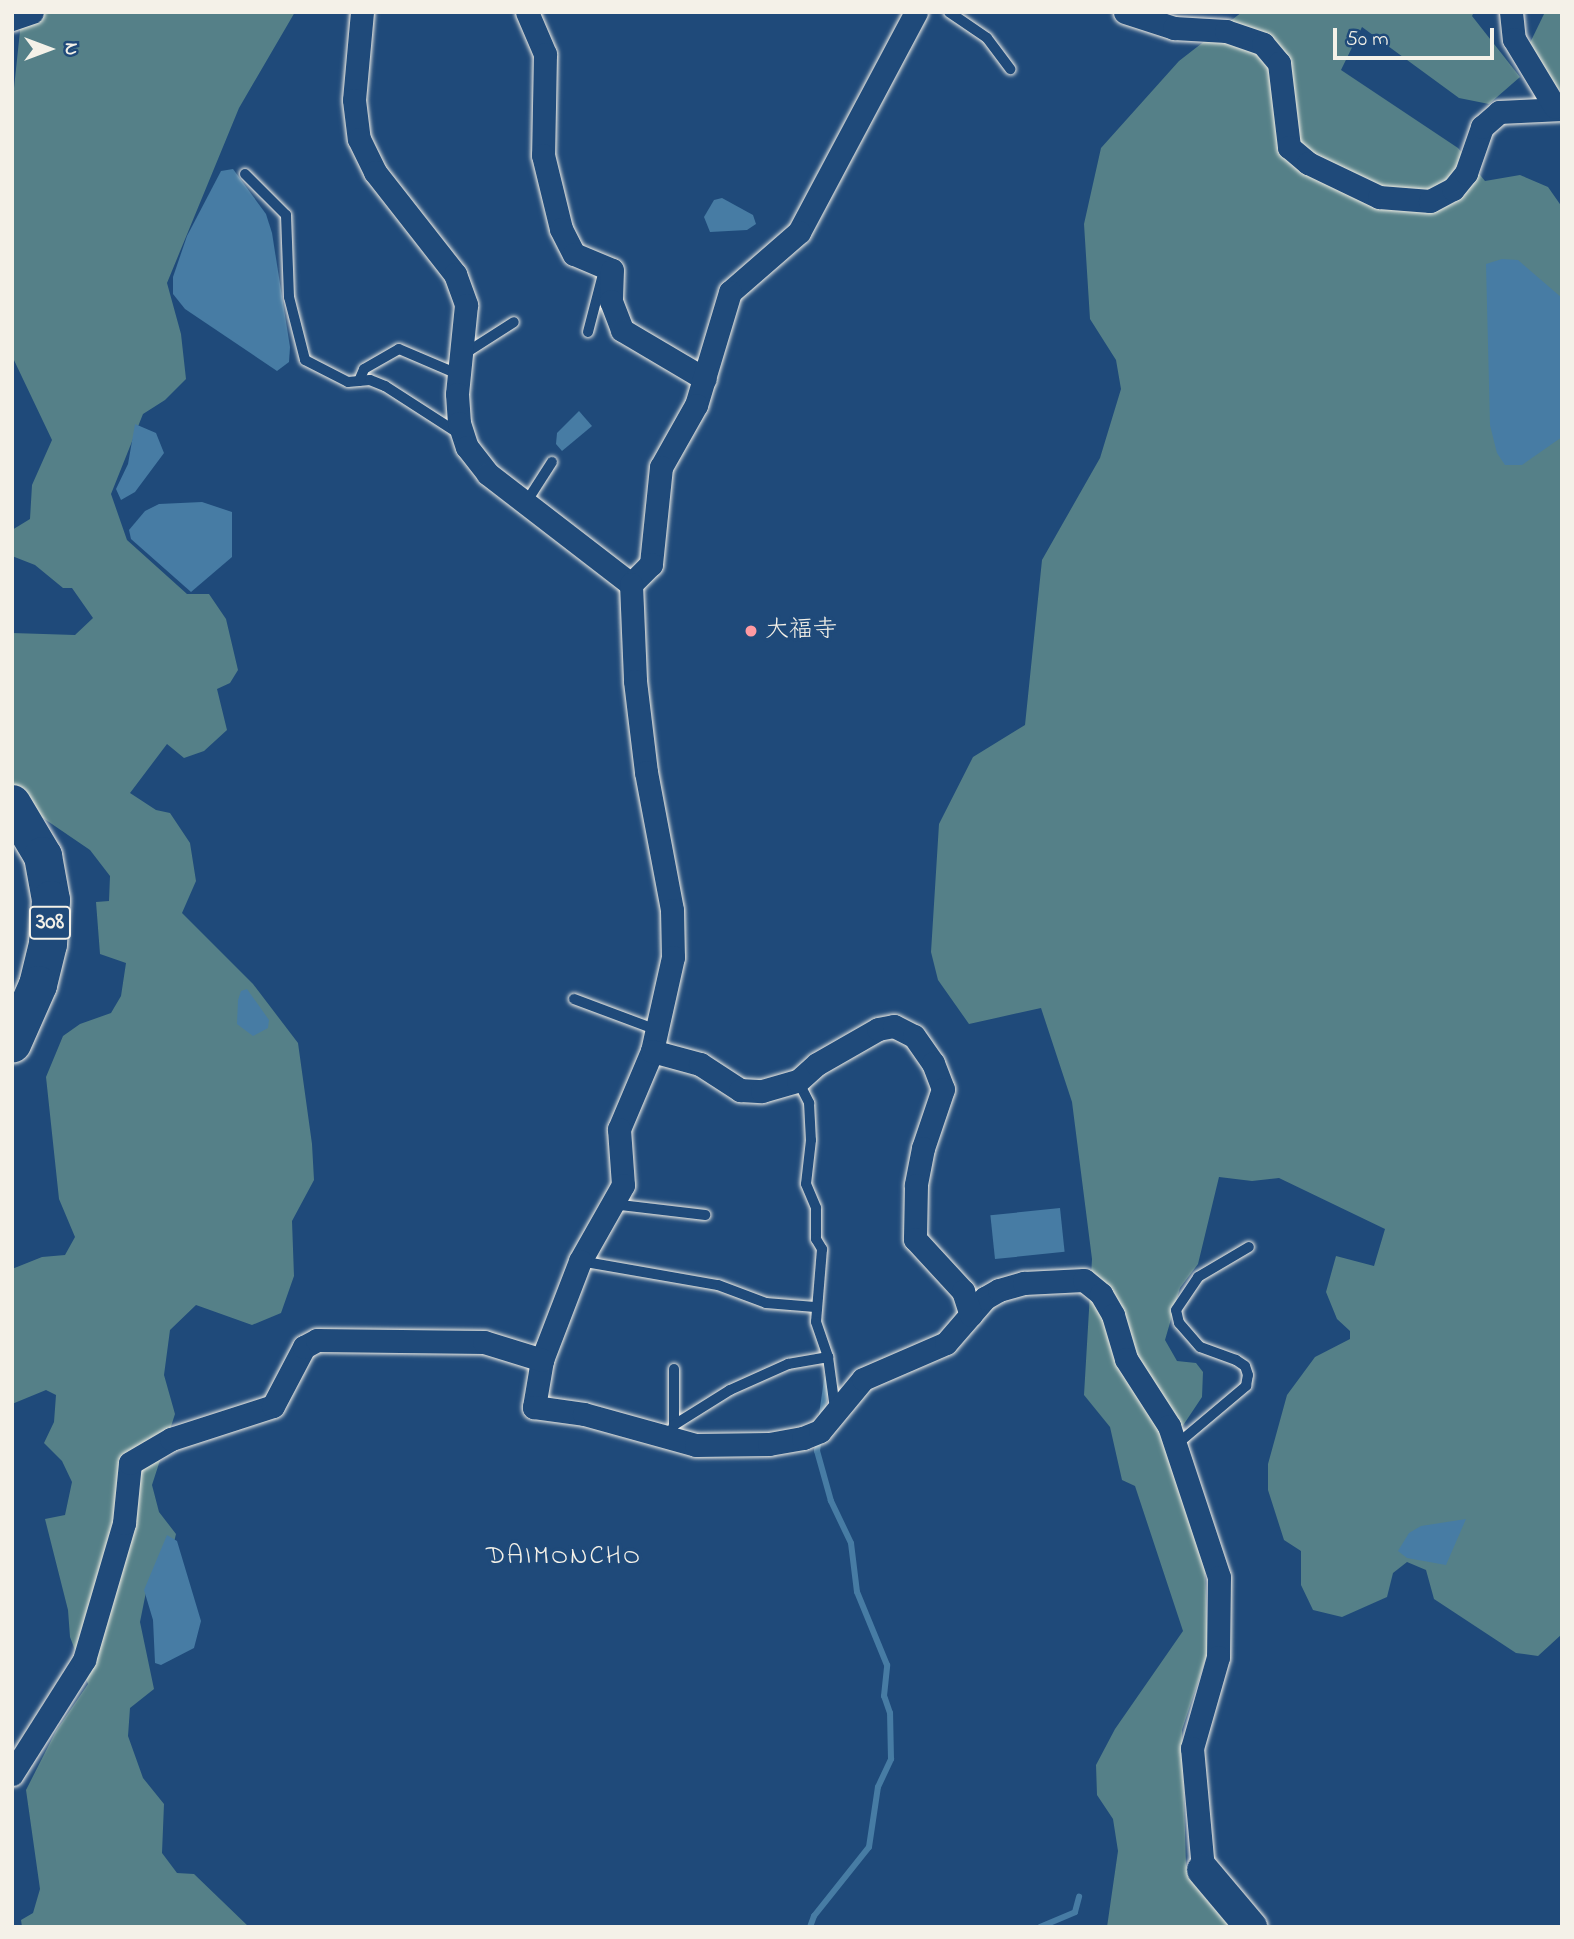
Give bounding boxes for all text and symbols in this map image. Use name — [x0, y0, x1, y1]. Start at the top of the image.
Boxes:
north arrow — [14, 14, 84, 84]
scale bar — [1336, 14, 1497, 58]
text: 50 m — [1346, 25, 1389, 55]
text: N — [57, 43, 84, 55]
place label: 大福寺 — [765, 617, 837, 645]
marker: 大福寺 — [743, 623, 759, 639]
road number: 308 — [27, 904, 73, 942]
district label: DAIMONCHO — [487, 1542, 641, 1574]

